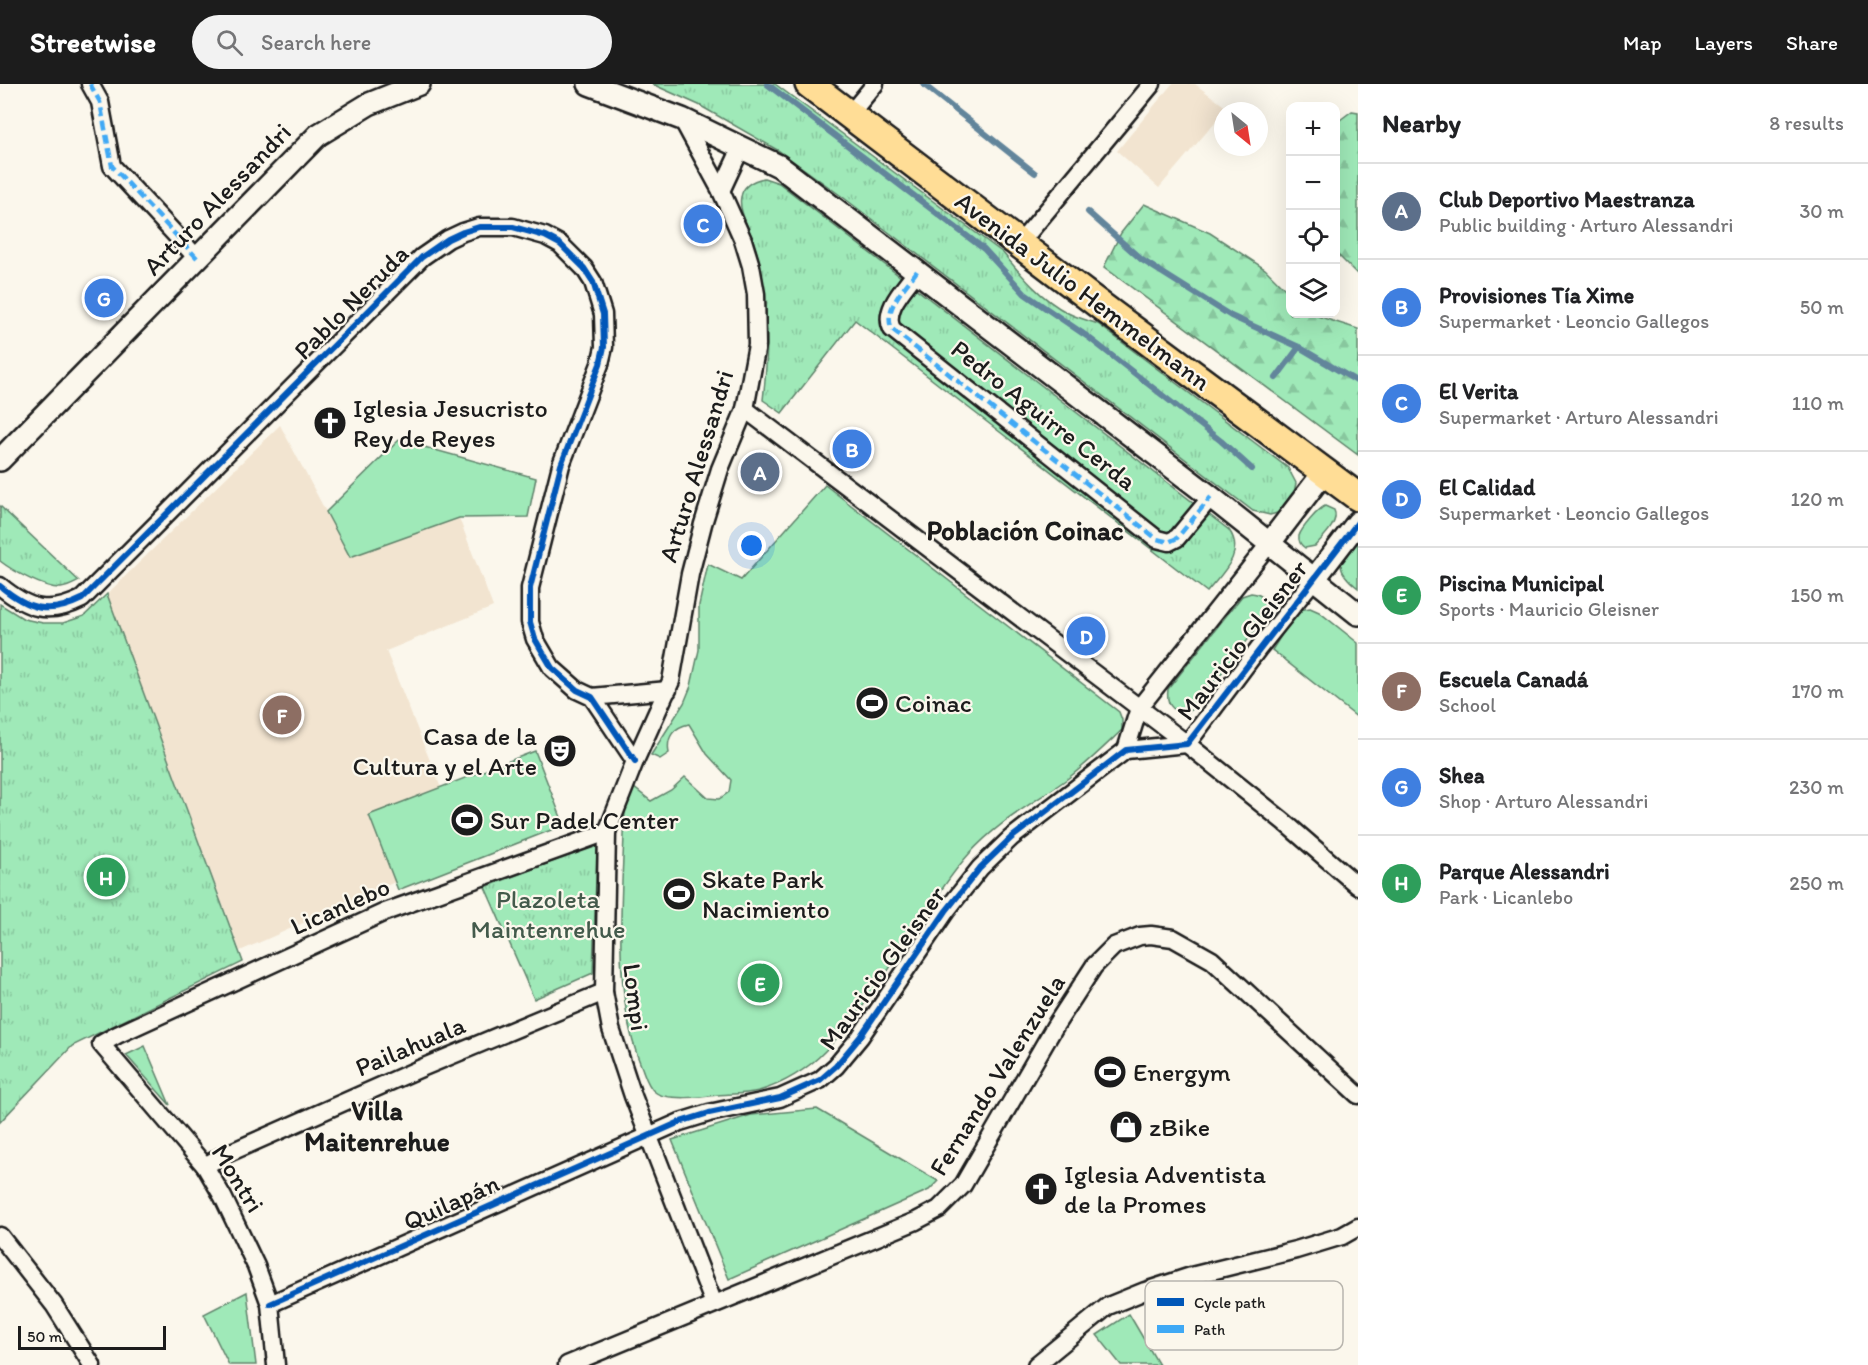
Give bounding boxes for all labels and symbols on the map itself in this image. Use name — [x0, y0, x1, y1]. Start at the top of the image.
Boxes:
north arrow — [1214, 102, 1268, 156]
street label: Arturo Alessandri — [136, 116, 298, 282]
street label: Avenida Julio Hemmelmann — [949, 184, 1217, 398]
pin: C — [684, 202, 722, 246]
street label: Pablo Neruda — [287, 238, 415, 366]
pin: G — [84, 276, 124, 320]
street label: Pedro Aguirre Cerda — [945, 333, 1143, 498]
street label: Arturo Alessandri — [652, 366, 740, 566]
place label: Iglesia Jesucristo Rey de Reyes — [353, 392, 548, 454]
church icon: Iglesia Jesucristo Rey de Reyes — [312, 405, 348, 441]
pin: B — [832, 426, 872, 472]
pin: A — [740, 450, 780, 494]
district label: Población Coinac — [926, 514, 1124, 547]
your location — [737, 531, 766, 560]
street label: Mauricio Gleisner — [1169, 553, 1315, 727]
pin: D — [1066, 614, 1106, 658]
sports icon: Coinac — [854, 685, 890, 721]
place label: Coinac — [895, 687, 972, 719]
pin: F — [262, 692, 302, 738]
place label: Casa de la Cultura y el Arte — [352, 720, 537, 782]
theatre icon: Casa de la Cultura y el Arte — [542, 733, 578, 769]
sports icon: Sur Padel Center — [449, 802, 485, 838]
place label: Sur Padel Center — [490, 804, 679, 836]
pin: H — [86, 854, 126, 900]
place label: Skate Park Nacimiento — [702, 863, 830, 925]
street label: Licanlebo — [285, 870, 395, 942]
sports icon: Skate Park Nacimiento — [661, 876, 697, 912]
street label: Mauricio Gleisner — [812, 879, 953, 1056]
park label: Plazoleta Maintenrehue — [470, 883, 626, 945]
pin: E — [740, 960, 780, 1006]
street label: Lompi — [616, 961, 656, 1033]
street label: Fernando Valenzuela — [922, 968, 1072, 1182]
street label: Pailahuala — [350, 1008, 470, 1083]
sports icon: Energym — [1092, 1054, 1128, 1090]
place label: Energym — [1133, 1056, 1231, 1088]
district label: Villa Maitenrehue — [304, 1094, 450, 1158]
shop icon: zBike — [1108, 1109, 1144, 1145]
place label: zBike — [1149, 1111, 1210, 1143]
street label: Montri — [205, 1138, 271, 1218]
place label: Iglesia Adventista de la Promes — [1064, 1158, 1266, 1220]
street label: Quilapán — [398, 1167, 504, 1237]
church icon: Iglesia Adventista de la Promes — [1023, 1171, 1059, 1207]
legend — [1145, 1281, 1343, 1350]
text: Cycle path — [1194, 1293, 1266, 1312]
text: Path — [1194, 1320, 1225, 1339]
scale bar — [18, 1323, 166, 1350]

